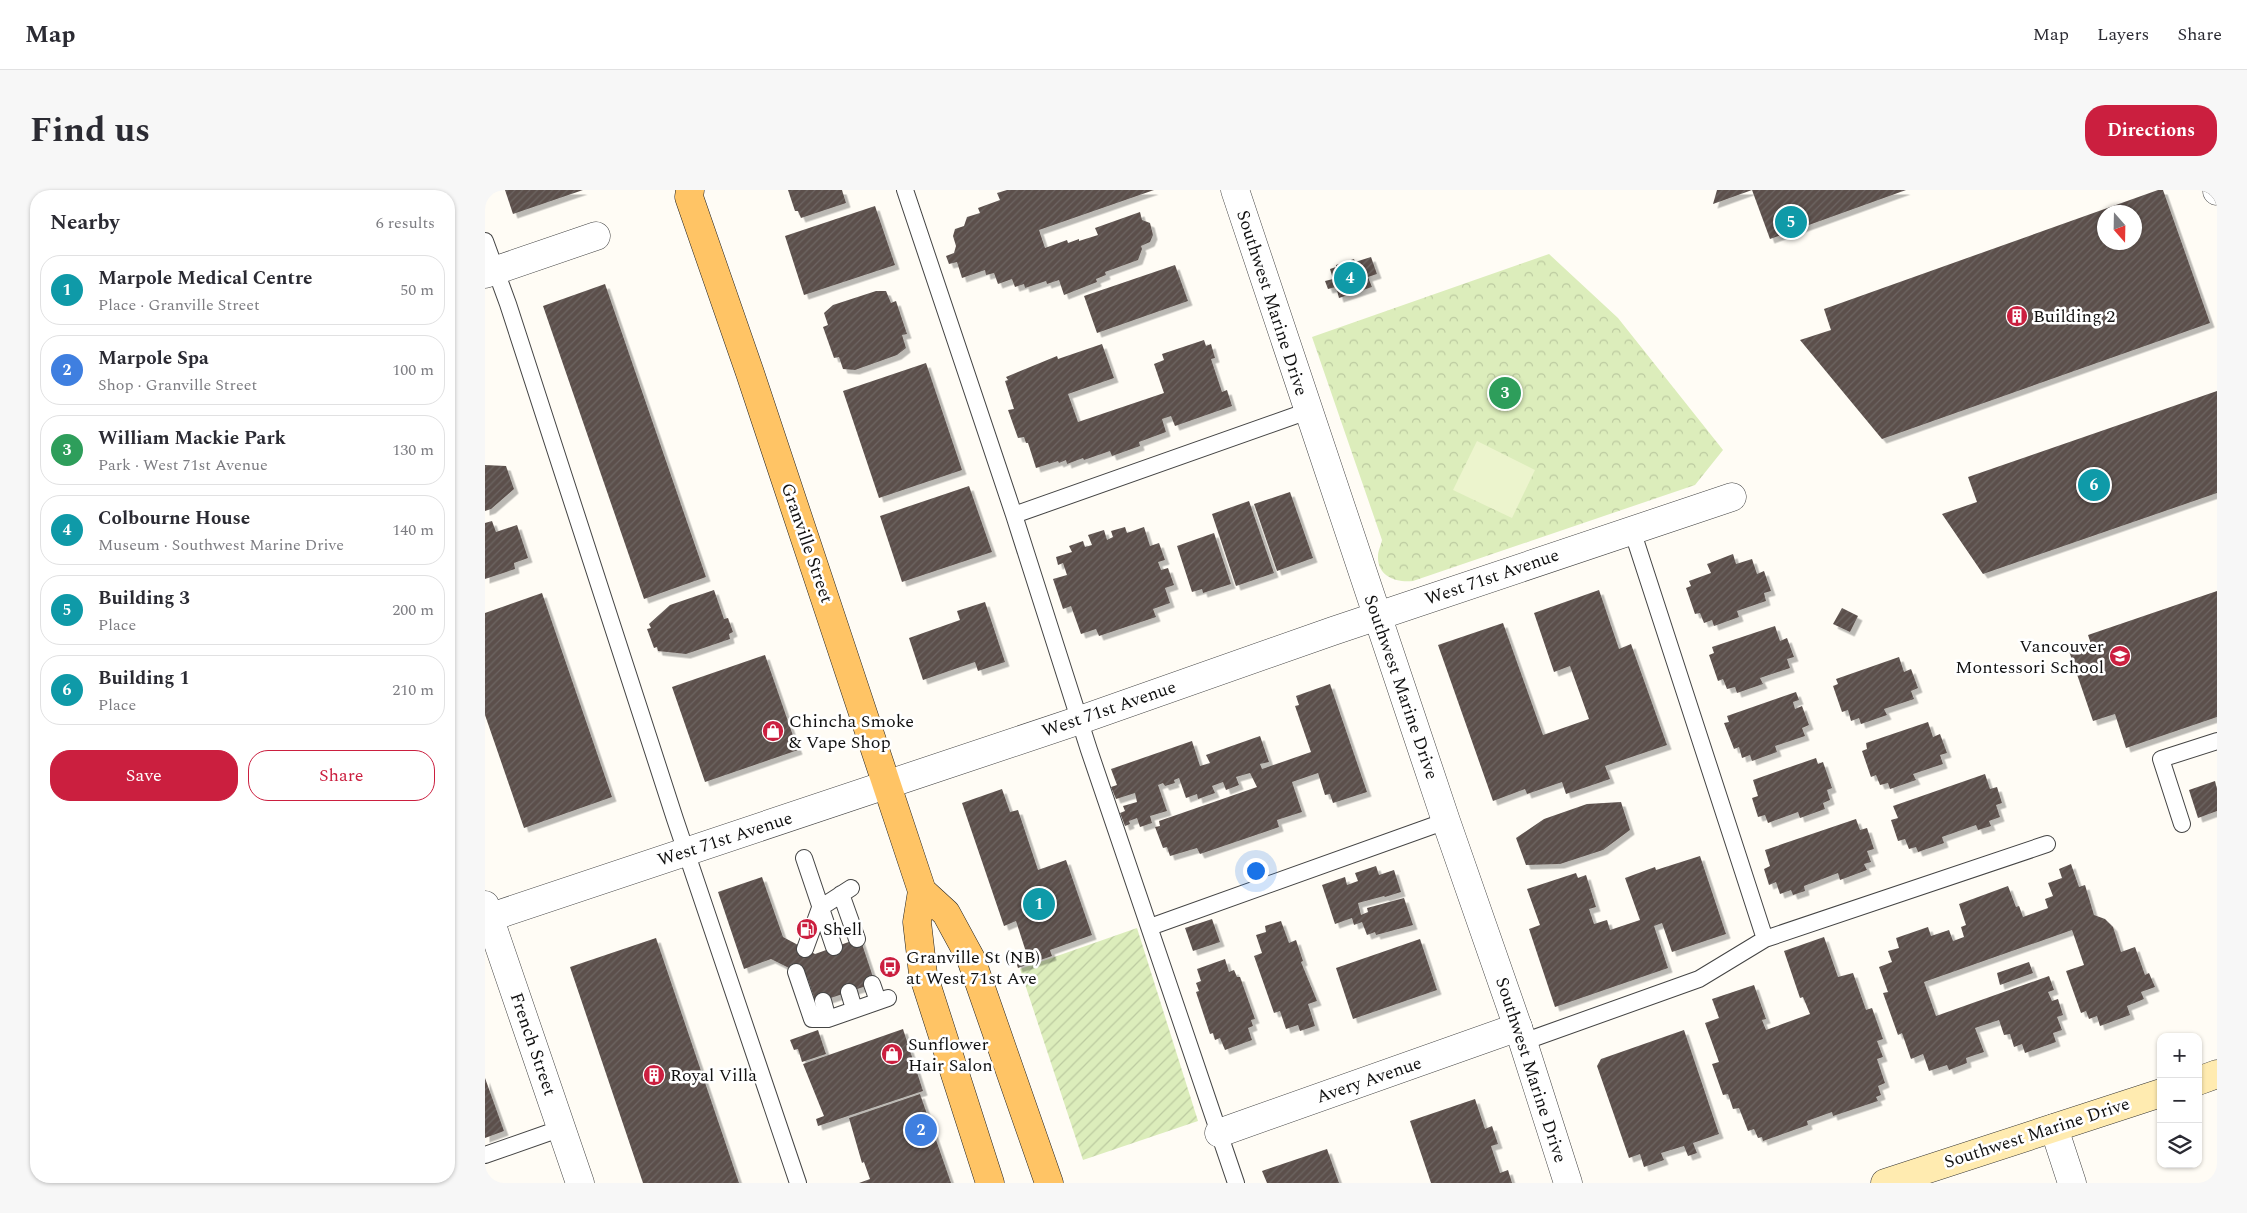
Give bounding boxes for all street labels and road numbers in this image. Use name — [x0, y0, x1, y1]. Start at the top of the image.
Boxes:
street label: Southwest Marine Drive — [1229, 207, 1315, 399]
street label: Granville Street — [774, 479, 840, 607]
street label: West 71st Avenue — [1421, 541, 1563, 613]
street label: Southwest Marine Drive — [1357, 591, 1445, 783]
street label: West 71st Avenue — [1038, 673, 1180, 745]
street label: West 71st Avenue — [654, 804, 796, 874]
street label: Southwest Marine Drive — [1488, 974, 1574, 1166]
street label: French Street — [503, 989, 563, 1099]
street label: Avery Avenue — [1313, 1049, 1425, 1111]
street label: Southwest Marine Drive — [1941, 1090, 2133, 1176]

